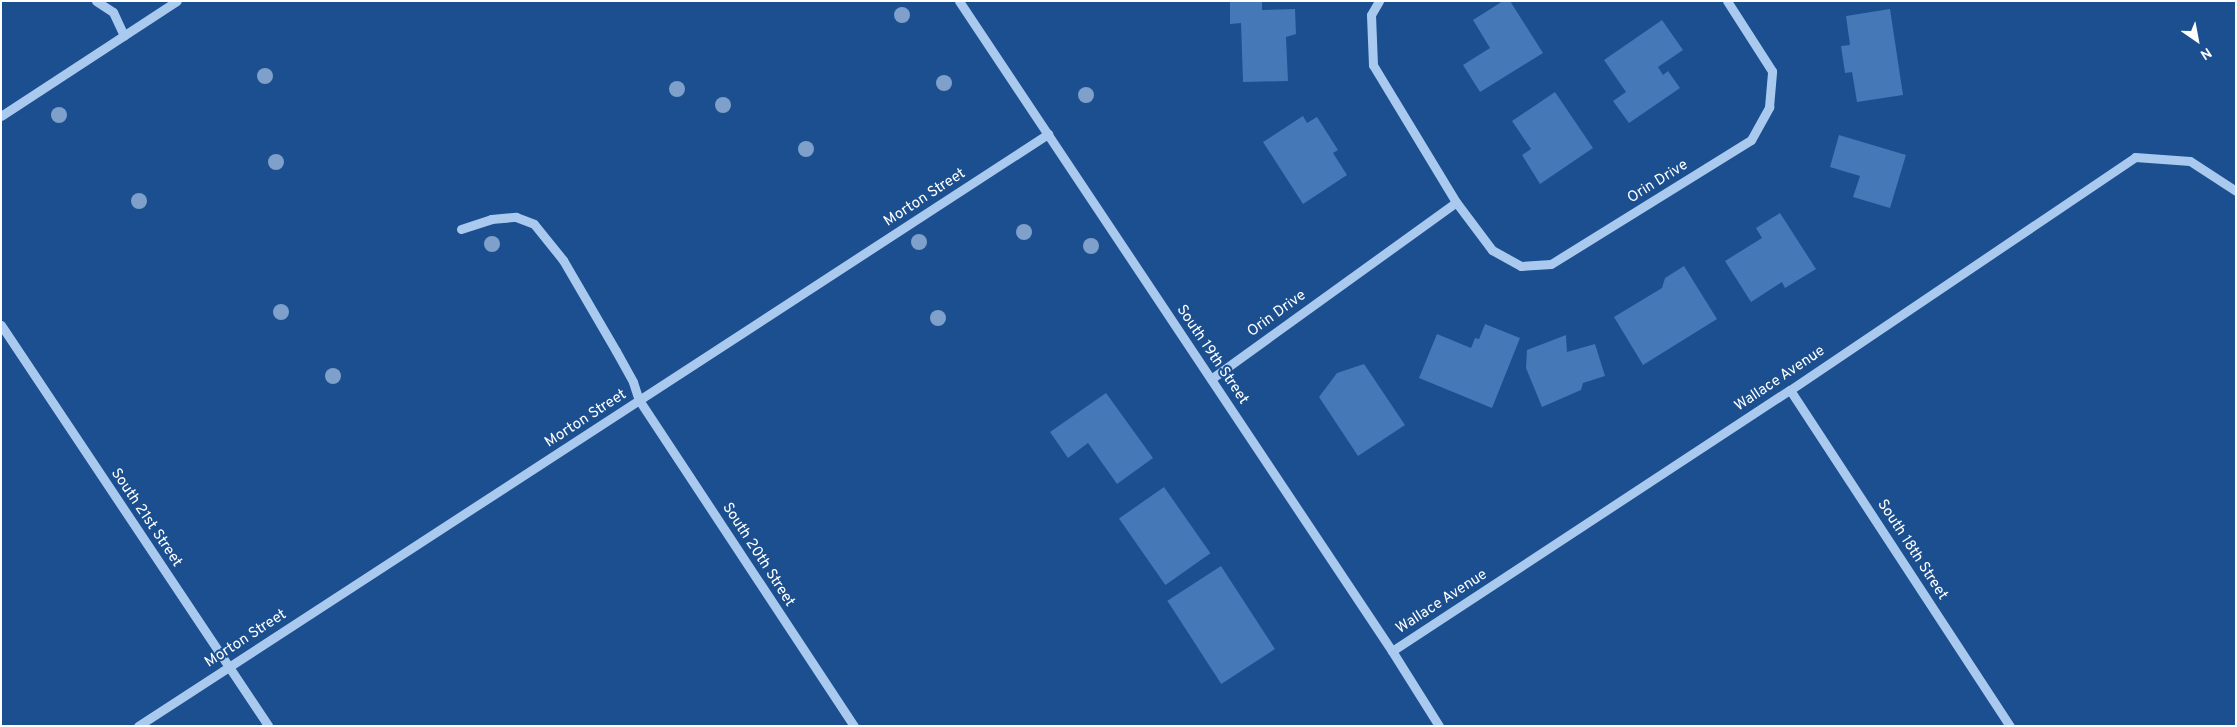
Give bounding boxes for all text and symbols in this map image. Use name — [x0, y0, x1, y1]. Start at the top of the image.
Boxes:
north arrow — [2172, 15, 2222, 65]
text: N — [2197, 43, 2214, 63]
street label: Orin Drive — [1624, 156, 1692, 208]
street label: Morton Street — [881, 165, 969, 231]
street label: Orin Drive — [1244, 287, 1310, 341]
street label: South 19th Street — [1172, 302, 1252, 408]
street label: Wallace Avenue — [1731, 342, 1829, 416]
street label: Morton Street — [542, 386, 630, 452]
street label: South 21st Street — [106, 465, 186, 571]
street label: South 18th Street — [1873, 496, 1951, 604]
street label: South 20th Street — [718, 500, 798, 610]
street label: Wallace Avenue — [1393, 566, 1491, 638]
street label: Morton Street — [202, 606, 290, 672]

